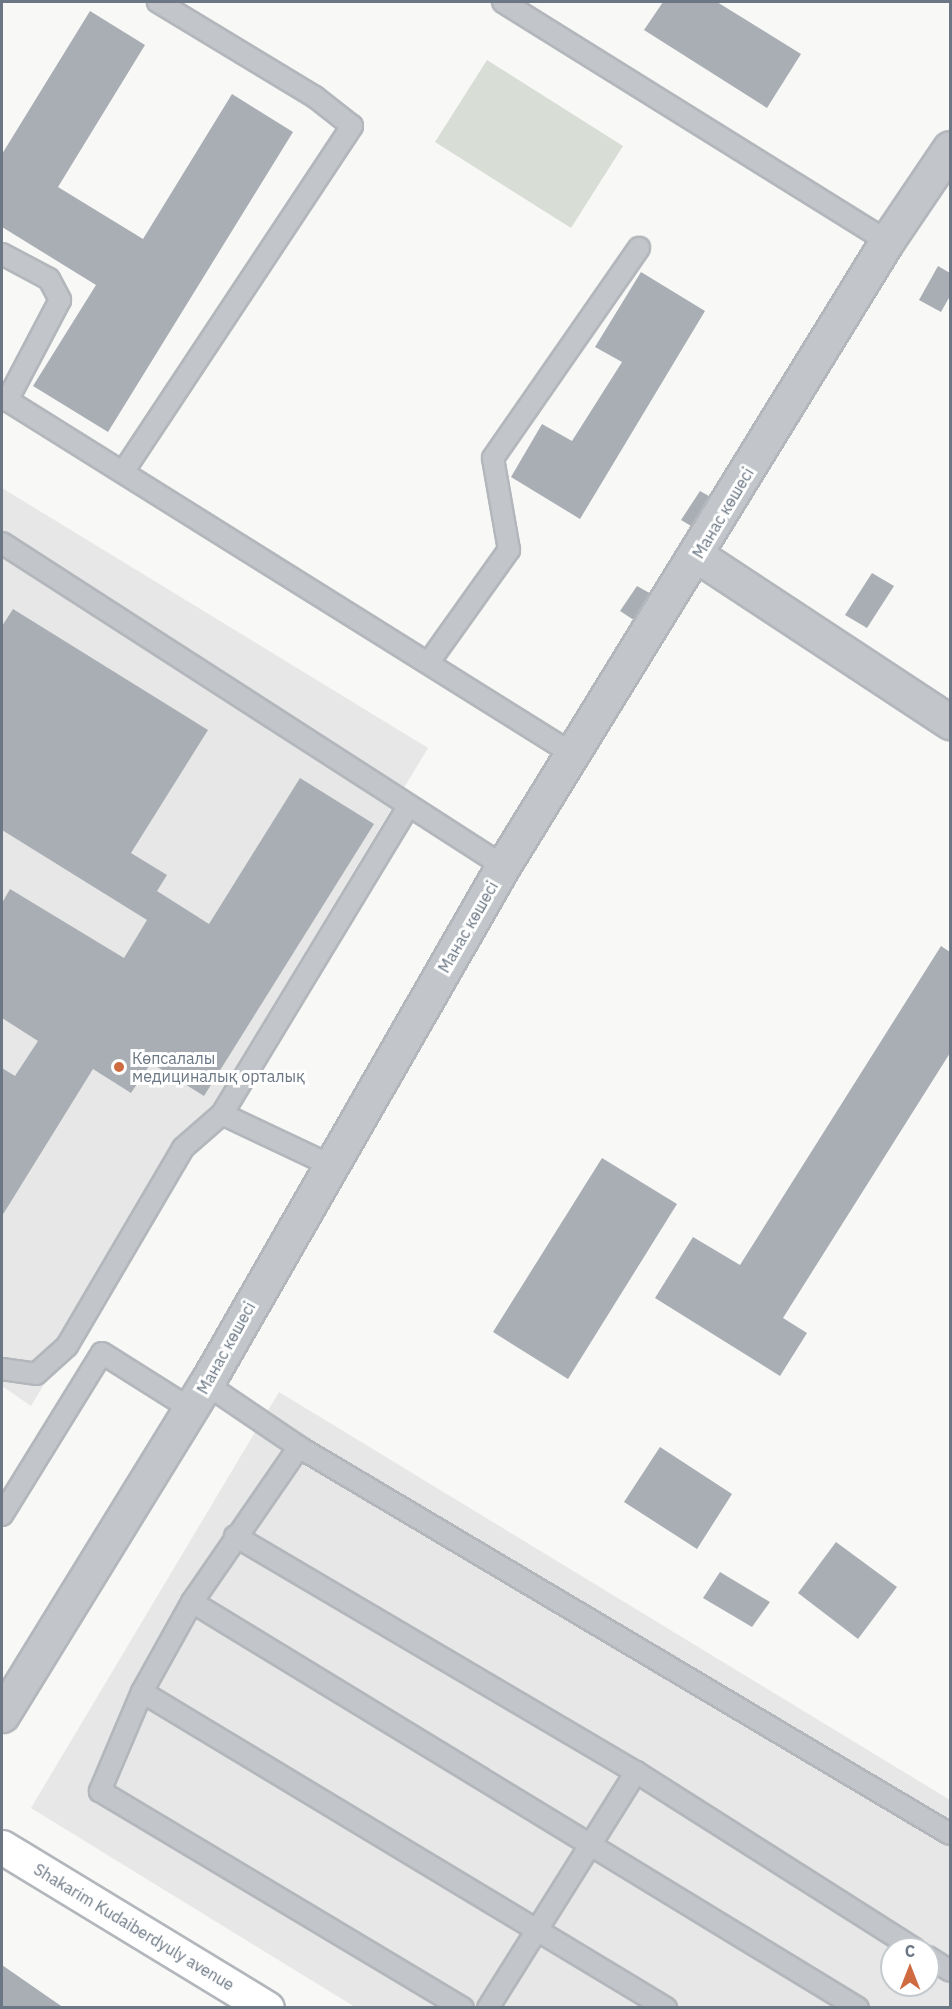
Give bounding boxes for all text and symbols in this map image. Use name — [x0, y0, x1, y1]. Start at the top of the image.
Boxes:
street label: Манас көшесі — [688, 464, 758, 562]
street label: Манас көшесі — [434, 878, 502, 976]
place label: Көпсалалы медициналық орталық — [132, 1048, 305, 1086]
marker: Көпсалалы медициналық орталық — [110, 1058, 128, 1076]
street label: Манас көшесі — [193, 1299, 259, 1397]
street label: Shakarim Kudaiberdyuly avenue — [30, 1859, 238, 1995]
north arrow — [880, 1937, 940, 1997]
text: С — [905, 1941, 915, 1961]

